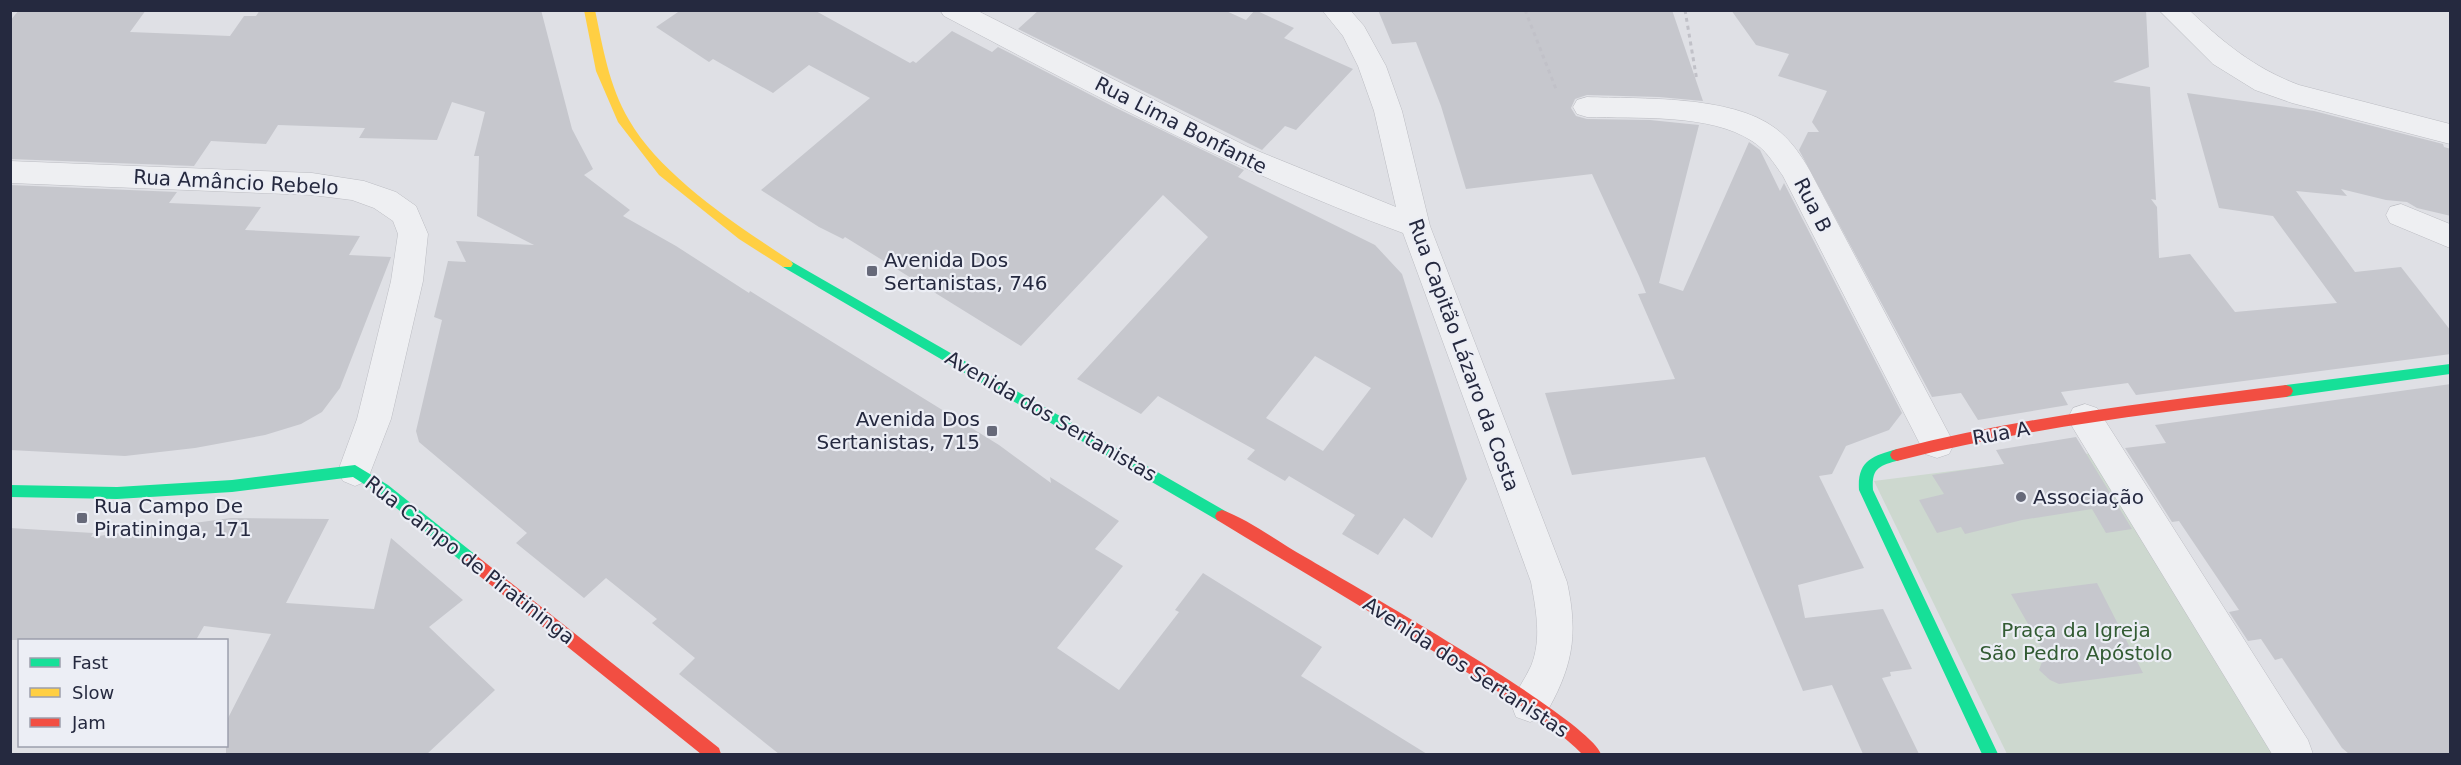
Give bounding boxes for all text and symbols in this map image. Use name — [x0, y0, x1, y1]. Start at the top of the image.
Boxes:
street label: Rua Lima Bonfante — [1091, 71, 1271, 179]
street label: Rua Amâncio Rebelo — [133, 165, 339, 199]
street label: Rua B — [1789, 174, 1837, 236]
street label: Rua Capitão Lázaro da Costa — [1403, 216, 1525, 494]
place label: Avenida Dos Sertanistas, 746 — [884, 248, 1047, 295]
marker: Avenida Dos Sertanistas, 746 — [865, 264, 879, 278]
street label: Avenida dos Sertanistas — [941, 346, 1161, 486]
place label: Avenida Dos Sertanistas, 715 — [817, 407, 980, 454]
street label: Rua A — [1970, 416, 2032, 450]
marker: Avenida Dos Sertanistas, 715 — [985, 424, 999, 438]
street label: Rua Campo de Piratininga — [360, 471, 580, 649]
place label: Associação — [2033, 485, 2144, 509]
marker: Associação — [2014, 490, 2028, 504]
place label: Rua Campo De Piratininga, 171 — [94, 494, 252, 541]
marker: Rua Campo De Piratininga, 171 — [75, 511, 89, 525]
street label: Avenida dos Sertanistas — [1359, 591, 1573, 743]
park label: Praça da Igreja São Pedro Apóstolo — [1979, 618, 2173, 665]
legend — [18, 639, 228, 747]
text: Fast — [72, 652, 108, 673]
text: Slow — [72, 682, 114, 703]
text: Jam — [71, 712, 106, 733]

